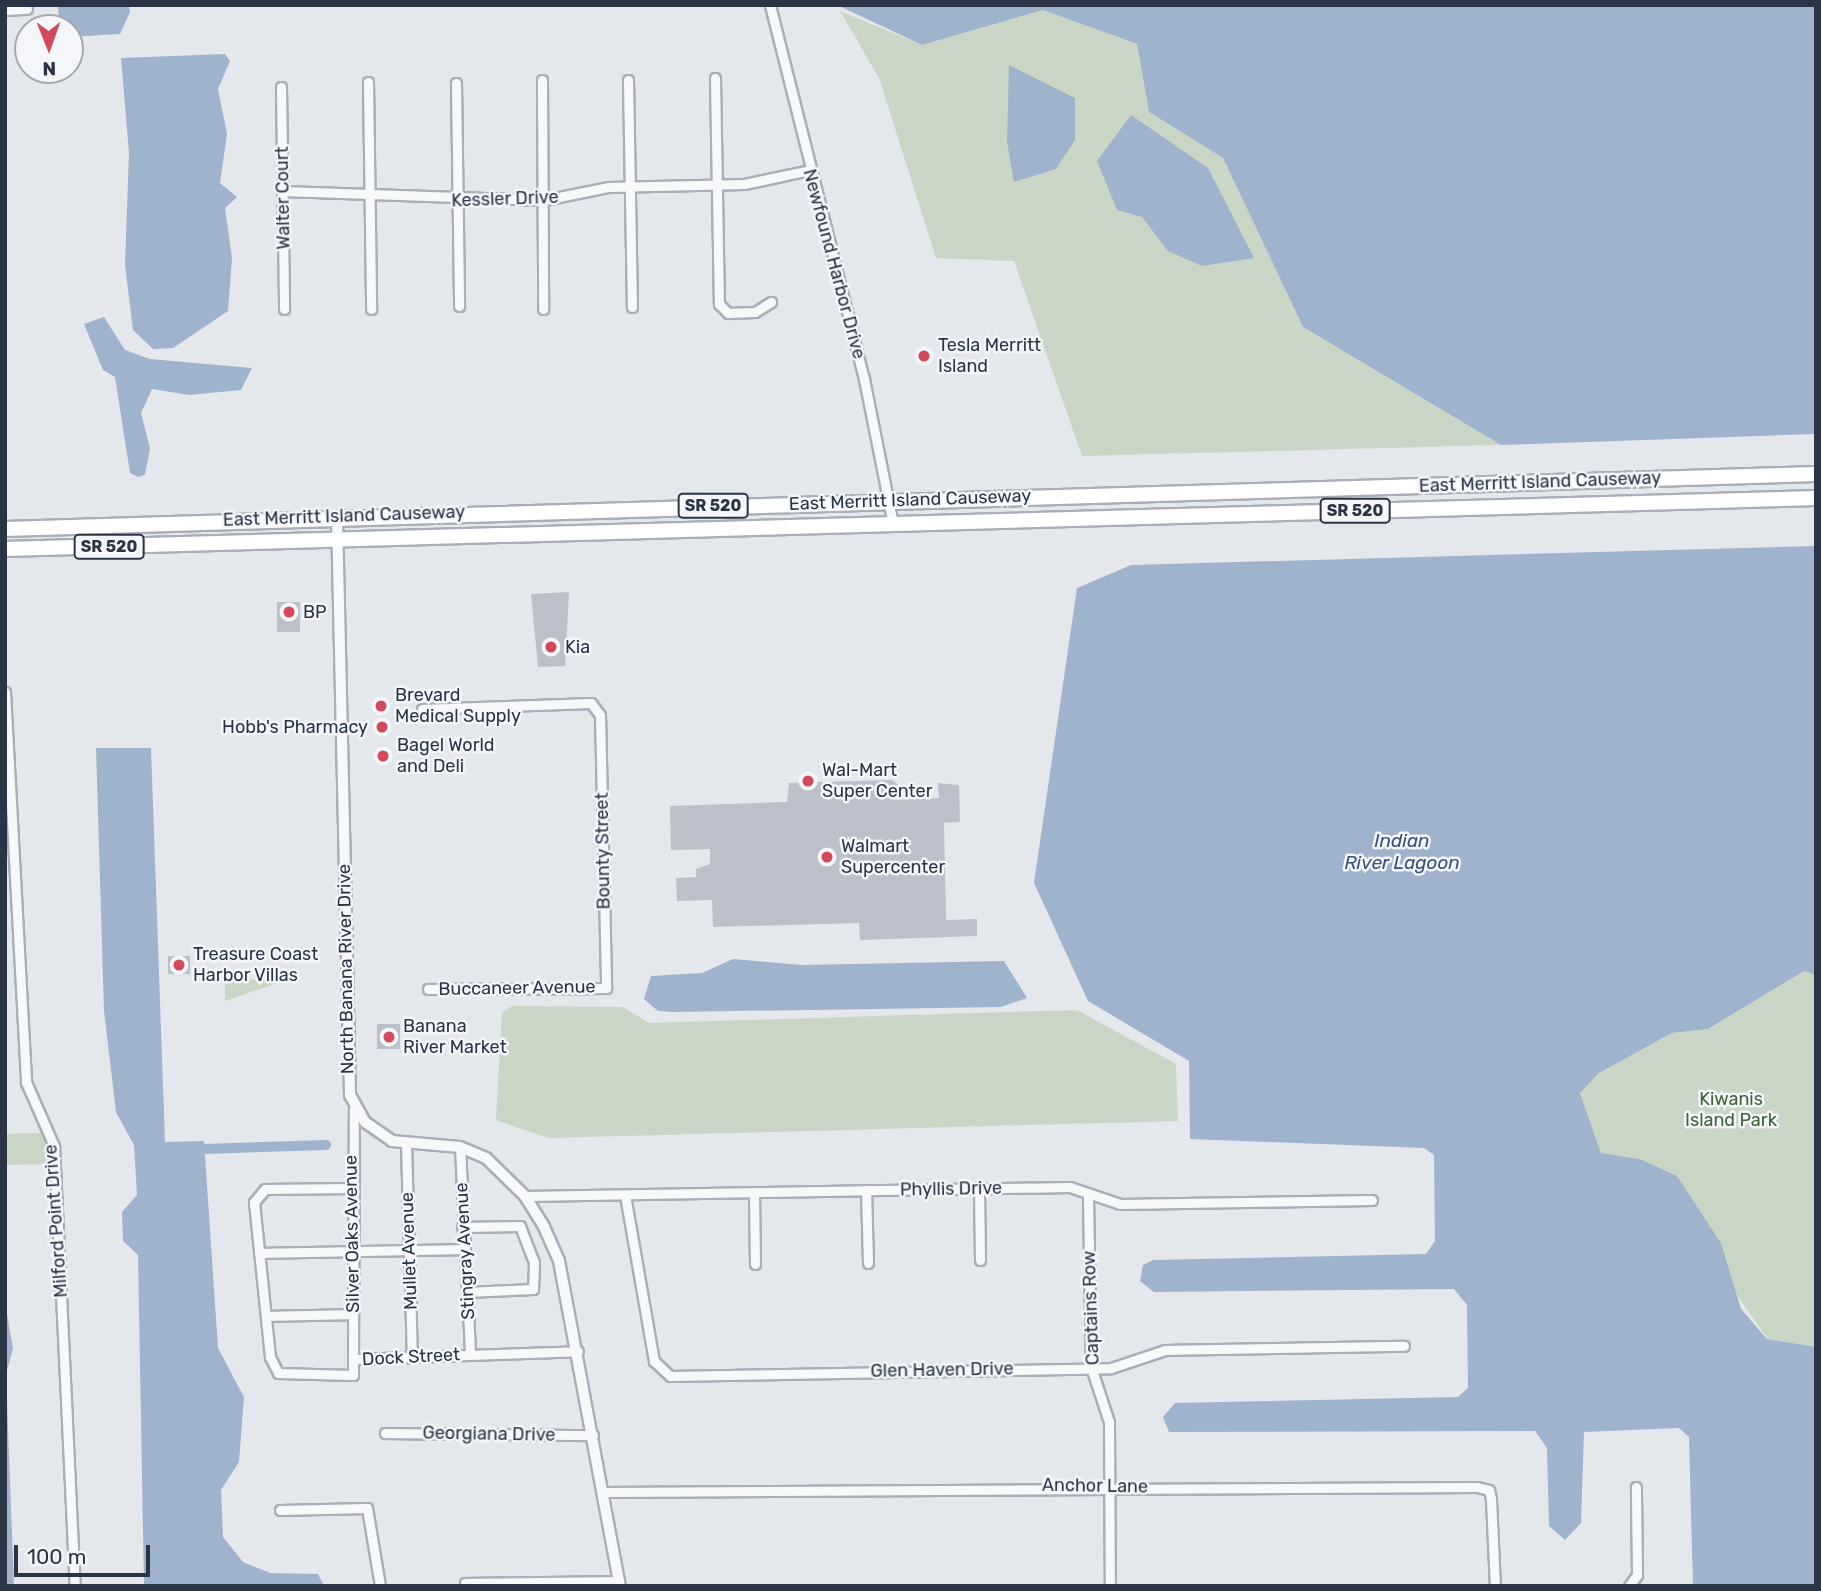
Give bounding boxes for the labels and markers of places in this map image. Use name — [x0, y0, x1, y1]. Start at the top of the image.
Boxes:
place label: Tesla Merritt Island — [938, 335, 1041, 378]
marker: Tesla Merritt Island — [916, 348, 932, 364]
place label: BP — [303, 601, 327, 623]
marker: BP — [281, 604, 297, 620]
place label: Kia — [565, 636, 590, 658]
marker: Kia — [543, 639, 559, 655]
place label: Brevard Medical Supply — [395, 685, 521, 728]
marker: Brevard Medical Supply — [373, 698, 389, 714]
place label: Hobb's Pharmacy — [222, 716, 368, 738]
marker: Hobb's Pharmacy — [374, 719, 390, 735]
place label: Bagel World and Deli — [397, 735, 495, 778]
marker: Bagel World and Deli — [375, 748, 391, 764]
place label: Wal-Mart Super Center — [822, 760, 933, 802]
marker: Wal-Mart Super Center — [800, 773, 816, 789]
place label: Walmart Supercenter — [841, 836, 945, 878]
marker: Walmart Supercenter — [819, 849, 835, 865]
place label: Treasure Coast Harbor Villas — [193, 944, 318, 986]
marker: Treasure Coast Harbor Villas — [171, 957, 187, 973]
place label: Banana River Market — [403, 1016, 507, 1058]
marker: Banana River Market — [381, 1029, 397, 1045]

